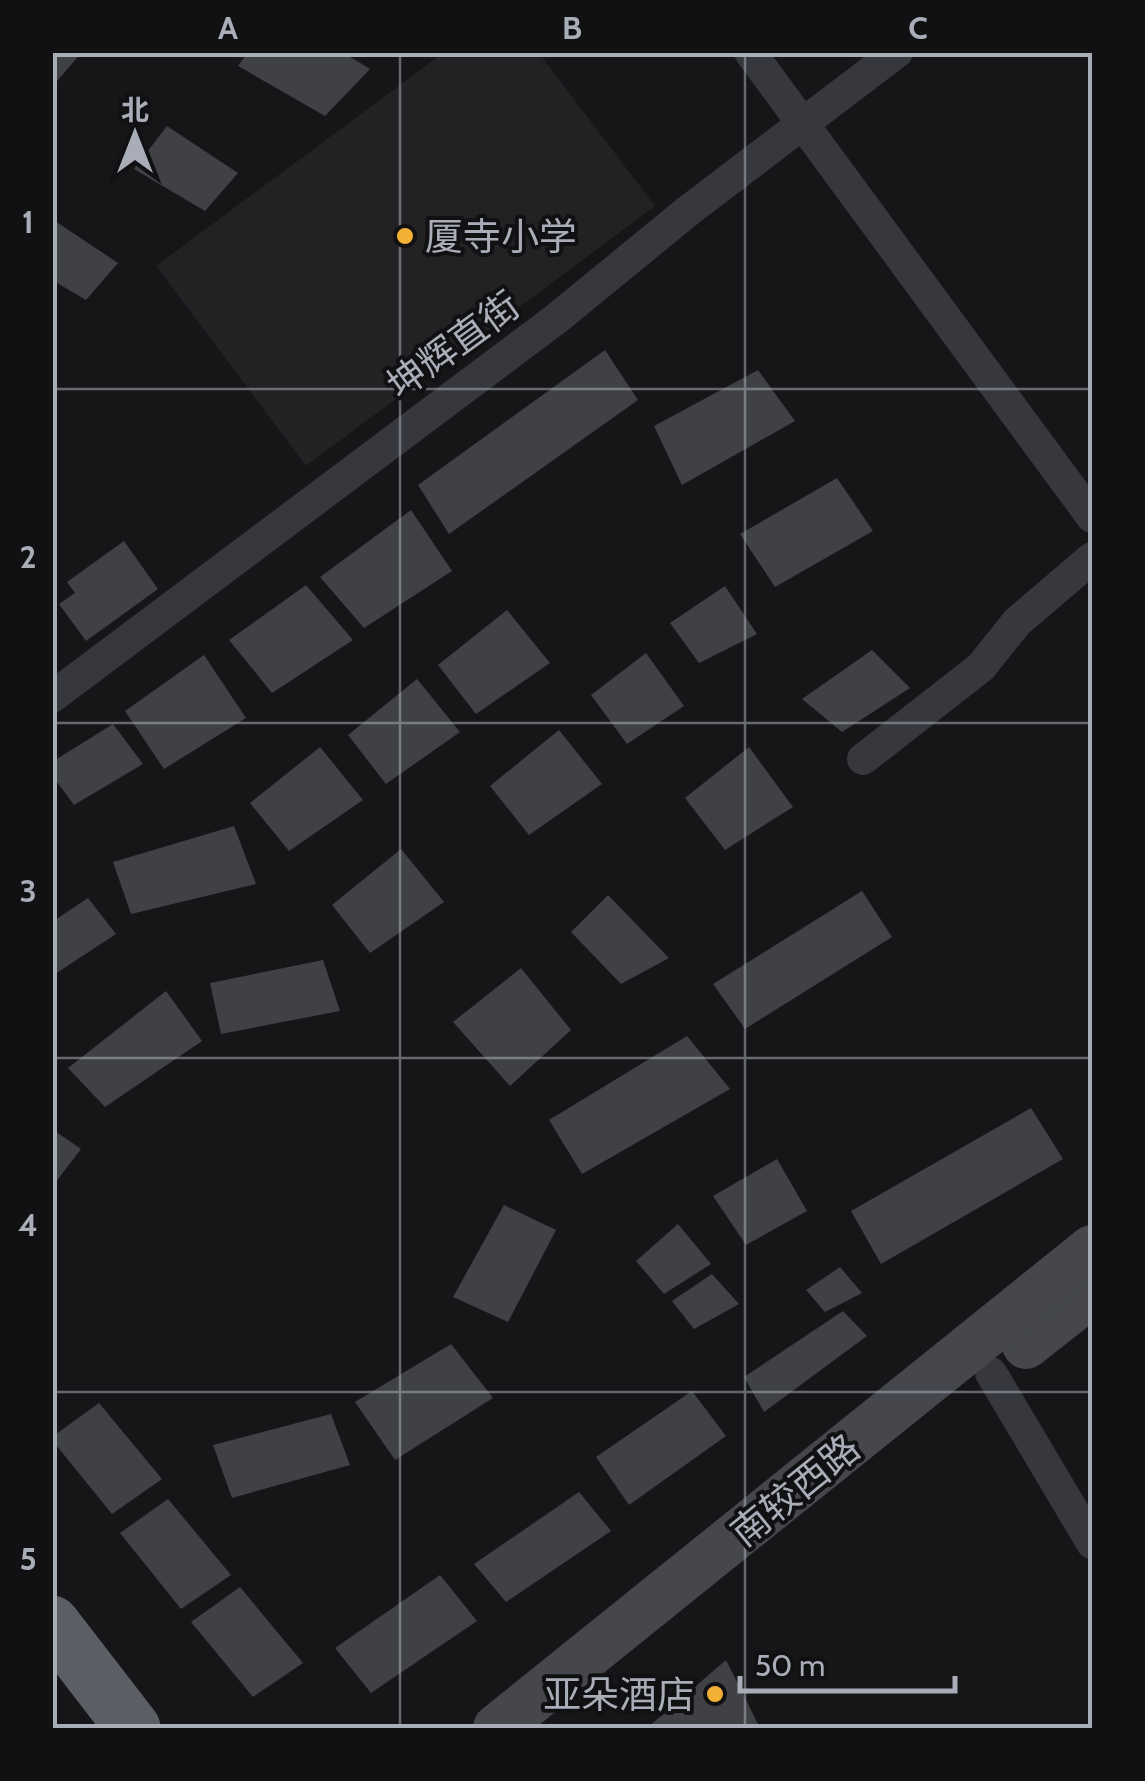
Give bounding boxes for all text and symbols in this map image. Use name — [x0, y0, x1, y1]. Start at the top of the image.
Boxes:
text: A — [218, 8, 238, 47]
text: B — [562, 8, 582, 47]
text: C — [908, 8, 928, 47]
north arrow — [85, 85, 185, 185]
text: 北 — [121, 93, 149, 127]
text: 1 — [22, 202, 34, 241]
place label: 厦寺小学 — [425, 213, 577, 260]
marker: 厦寺小学 — [394, 225, 416, 247]
street label: 坤辉直街 — [378, 281, 528, 409]
text: 2 — [20, 537, 36, 576]
text: 3 — [19, 871, 37, 910]
text: 4 — [18, 1205, 38, 1244]
street label: 南较西路 — [721, 1424, 869, 1556]
text: 5 — [19, 1539, 37, 1578]
scale bar — [740, 1631, 955, 1693]
text: 50 m — [755, 1647, 825, 1684]
place label: 亚朵酒店 — [543, 1671, 695, 1718]
marker: 亚朵酒店 — [704, 1683, 726, 1705]

